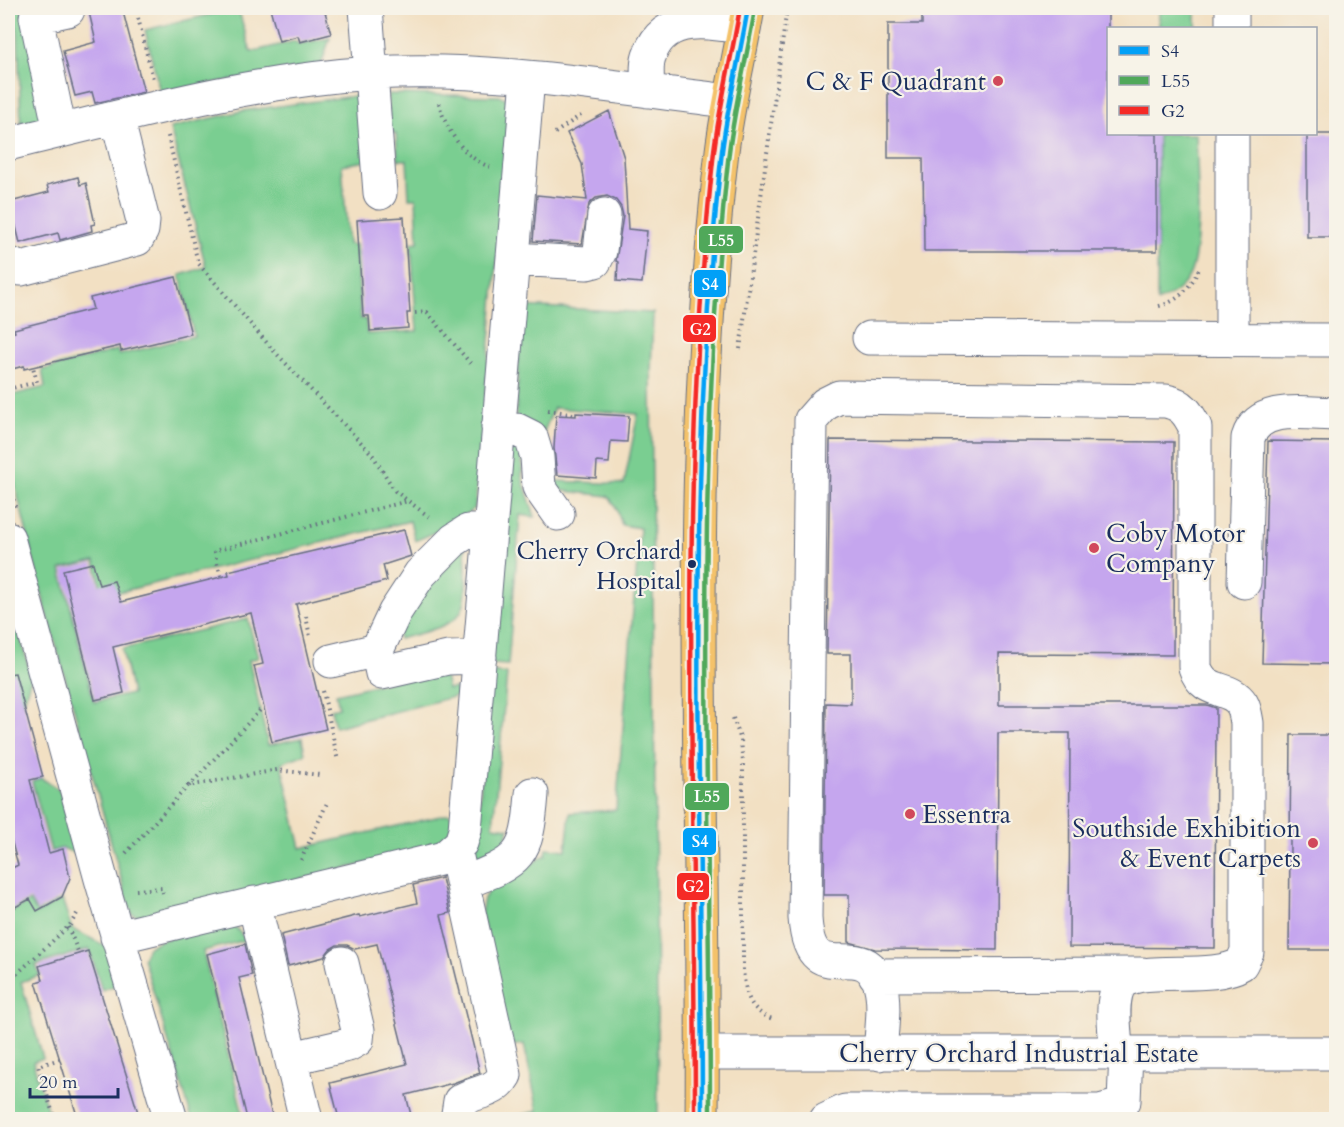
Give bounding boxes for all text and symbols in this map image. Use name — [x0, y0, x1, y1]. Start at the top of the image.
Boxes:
legend — [1107, 27, 1317, 135]
text: S4 — [1161, 39, 1179, 64]
place label: C & F Quadrant — [806, 64, 986, 99]
text: L55 — [1161, 69, 1190, 94]
marker: C & F Quadrant — [991, 74, 1005, 88]
text: G2 — [1161, 99, 1184, 124]
line badge: L55 — [698, 225, 744, 254]
text: L55 — [708, 230, 734, 252]
line badge: S4 — [693, 269, 727, 298]
text: S4 — [702, 274, 718, 296]
line badge: G2 — [682, 314, 717, 343]
text: G2 — [689, 319, 711, 341]
place label: Coby Motor Company — [1106, 516, 1245, 581]
place label: Cherry Orchard Hospital — [516, 535, 681, 598]
marker: Coby Motor Company — [1087, 541, 1101, 555]
marker: Cherry Orchard Hospital — [686, 558, 698, 570]
line badge: L55 — [684, 782, 730, 811]
text: L55 — [694, 786, 720, 808]
place label: Essentra — [922, 797, 1011, 832]
marker: Essentra — [903, 807, 917, 821]
place label: Southside Exhibition & Event Carpets — [1072, 811, 1301, 876]
line badge: S4 — [682, 827, 717, 856]
text: S4 — [692, 831, 708, 853]
marker: Southside Exhibition & Event Carpets — [1306, 836, 1320, 850]
line badge: G2 — [676, 872, 710, 901]
text: G2 — [682, 876, 704, 898]
street label: Cherry Orchard Industrial Estate — [839, 1036, 1199, 1071]
scale bar — [30, 1061, 118, 1099]
text: 20 m — [39, 1070, 78, 1095]

